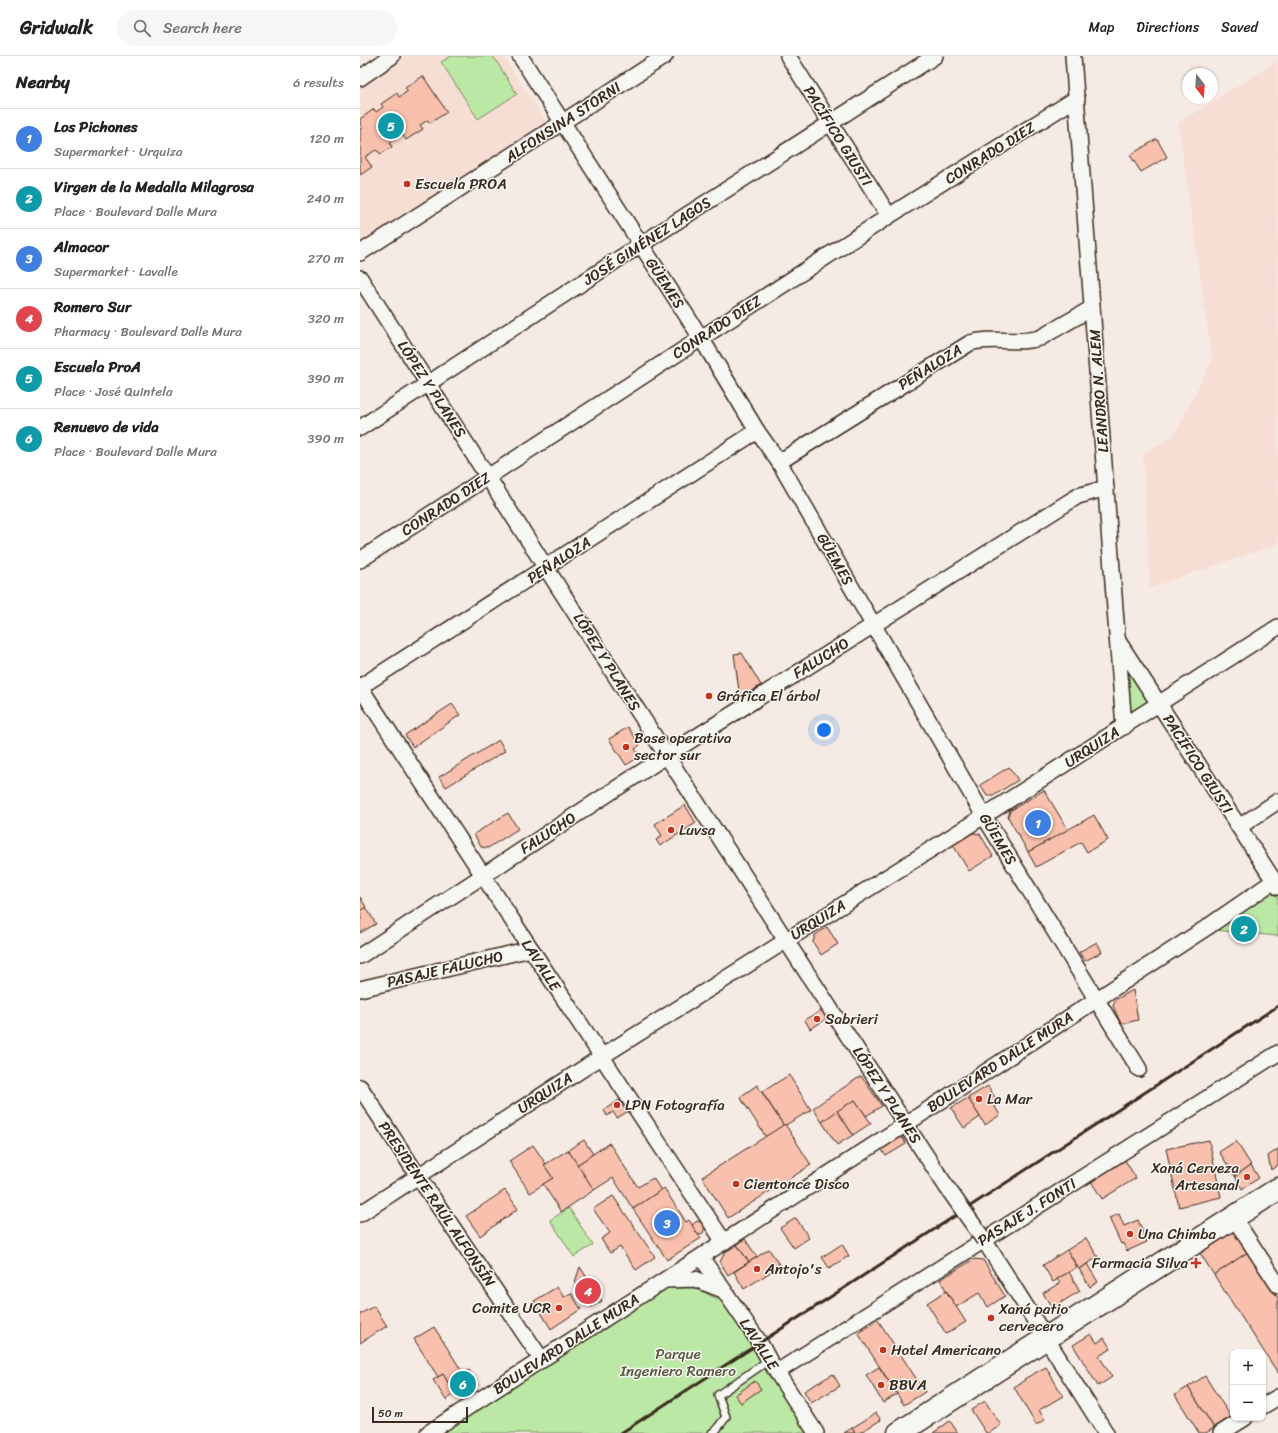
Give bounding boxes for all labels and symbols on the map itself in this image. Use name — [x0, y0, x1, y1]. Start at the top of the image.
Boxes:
north arrow — [1182, 68, 1218, 104]
street label: ALFONSINA STORNI — [499, 74, 627, 170]
street label: PACÍFICO GIUSTI — [797, 80, 880, 192]
pin: 5 — [378, 111, 404, 141]
street label: CONRADO DIEZ — [940, 115, 1041, 191]
place label: Escuela PROA — [415, 171, 507, 197]
marker: Escuela PROA — [402, 179, 412, 189]
street label: JOSÉ GIMÉNEZ LAGOS — [577, 190, 716, 293]
street label: GÜEMES — [639, 252, 691, 314]
street label: CONRADO DIEZ — [667, 288, 767, 366]
street label: LEANDRO N. ALEM — [1082, 328, 1116, 454]
street label: LÓPEZ Y PLANES — [391, 335, 474, 444]
street label: PEÑALOZA — [893, 337, 967, 397]
street label: CONRADO DIEZ — [396, 465, 496, 543]
street label: GÜEMES — [810, 528, 860, 590]
street label: PEÑALOZA — [522, 529, 596, 591]
street label: LÓPEZ Y PLANES — [566, 608, 648, 717]
street label: FALUCHO — [787, 630, 855, 686]
place label: Gráfica El árbol — [717, 683, 821, 709]
marker: Gráfica El árbol — [704, 691, 714, 701]
street label: PACÍFICO GIUSTI — [1156, 709, 1240, 820]
street label: URQUIZA — [1059, 719, 1125, 775]
your location — [814, 720, 834, 740]
place label: Base operativa sector sur — [633, 725, 732, 768]
marker: Base operativa sector sur — [621, 742, 631, 752]
street label: FALUCHO — [515, 805, 581, 861]
street label: GÜEMES — [972, 808, 1024, 870]
pin: 1 — [1025, 808, 1051, 838]
place label: Luvsa — [679, 817, 716, 843]
marker: Luvsa — [666, 825, 676, 835]
street label: URQUIZA — [785, 893, 851, 947]
pin: 2 — [1231, 914, 1257, 944]
street label: LAVALLE — [514, 934, 569, 998]
street label: PASAJE FALUCHO — [384, 943, 506, 995]
street label: BOULEVARD DALLE MURA — [921, 1005, 1079, 1119]
place label: Sabrieri — [825, 1006, 879, 1032]
marker: Sabrieri — [812, 1014, 822, 1024]
street label: LÓPEZ Y PLANES — [846, 1041, 929, 1150]
street label: URQUIZA — [512, 1065, 578, 1121]
place label: La Mar — [987, 1086, 1033, 1112]
place label: LPN Fotografía — [625, 1092, 725, 1118]
marker: La Mar — [974, 1094, 984, 1104]
marker: LPN Fotografía — [612, 1100, 622, 1110]
street label: PRESIDENTE RAÚL ALFONSÍN — [371, 1116, 503, 1293]
place label: Xaná Cerveza Artesanal — [1150, 1155, 1240, 1198]
place label: Cientonce Disco — [744, 1171, 850, 1197]
street label: PASAJE J. FONTI — [972, 1171, 1082, 1253]
marker: Xaná Cerveza Artesanal — [1242, 1172, 1252, 1182]
marker: Cientonce Disco — [731, 1179, 741, 1189]
pin: 3 — [654, 1208, 680, 1238]
place label: Una Chimba — [1138, 1221, 1217, 1247]
marker: Una Chimba — [1125, 1229, 1135, 1239]
place label: Farmacia Silva — [1092, 1250, 1188, 1276]
place label: Antojo's — [764, 1256, 822, 1282]
marker: Farmacia Silva — [1191, 1258, 1201, 1268]
marker: Antojo's — [752, 1264, 762, 1274]
pin: 4 — [575, 1276, 601, 1306]
street label: BOULEVARD DALLE MURA — [487, 1287, 645, 1401]
place label: Comite UCR — [472, 1295, 551, 1321]
place label: Xaná patio cervecero — [998, 1296, 1068, 1339]
marker: Comite UCR — [554, 1303, 564, 1313]
street label: LAVALLE — [732, 1313, 787, 1377]
marker: Xaná patio cervecero — [986, 1313, 996, 1323]
place label: Hotel Americano — [891, 1337, 1002, 1363]
park label: Parque Ingeniero Romero — [619, 1341, 736, 1384]
marker: Hotel Americano — [878, 1345, 888, 1355]
pin: 6 — [450, 1369, 476, 1399]
place label: BBVA — [889, 1372, 927, 1398]
marker: BBVA — [876, 1380, 886, 1390]
scale bar — [372, 1405, 468, 1424]

